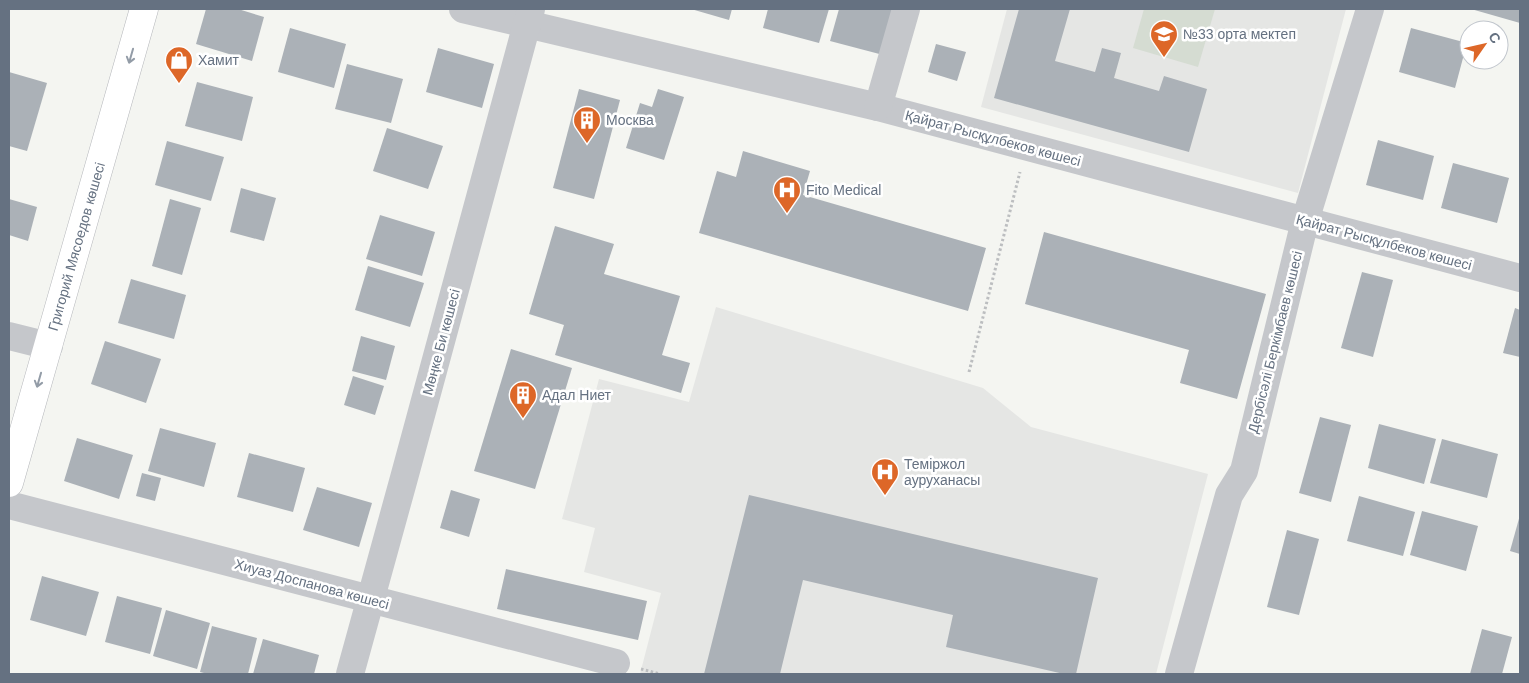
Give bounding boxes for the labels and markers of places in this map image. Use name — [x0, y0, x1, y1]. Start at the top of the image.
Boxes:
school or university icon: №33 орта мектеп — [1149, 19, 1179, 58]
place label: №33 орта мектеп — [1183, 26, 1296, 42]
shop icon: Хамит — [164, 45, 194, 84]
place label: Хамит — [198, 52, 240, 68]
building icon: Москва — [572, 105, 602, 144]
place label: Москва — [606, 112, 654, 128]
hospital icon: Fito Medical — [772, 175, 802, 214]
place label: Fito Medical — [806, 182, 881, 198]
building icon: Адал Ниет — [508, 380, 538, 419]
place label: Адал Ниет — [542, 387, 612, 403]
place label: Теміржол ауруханасы — [904, 456, 980, 488]
hospital icon: Теміржол ауруханасы — [870, 457, 900, 496]

